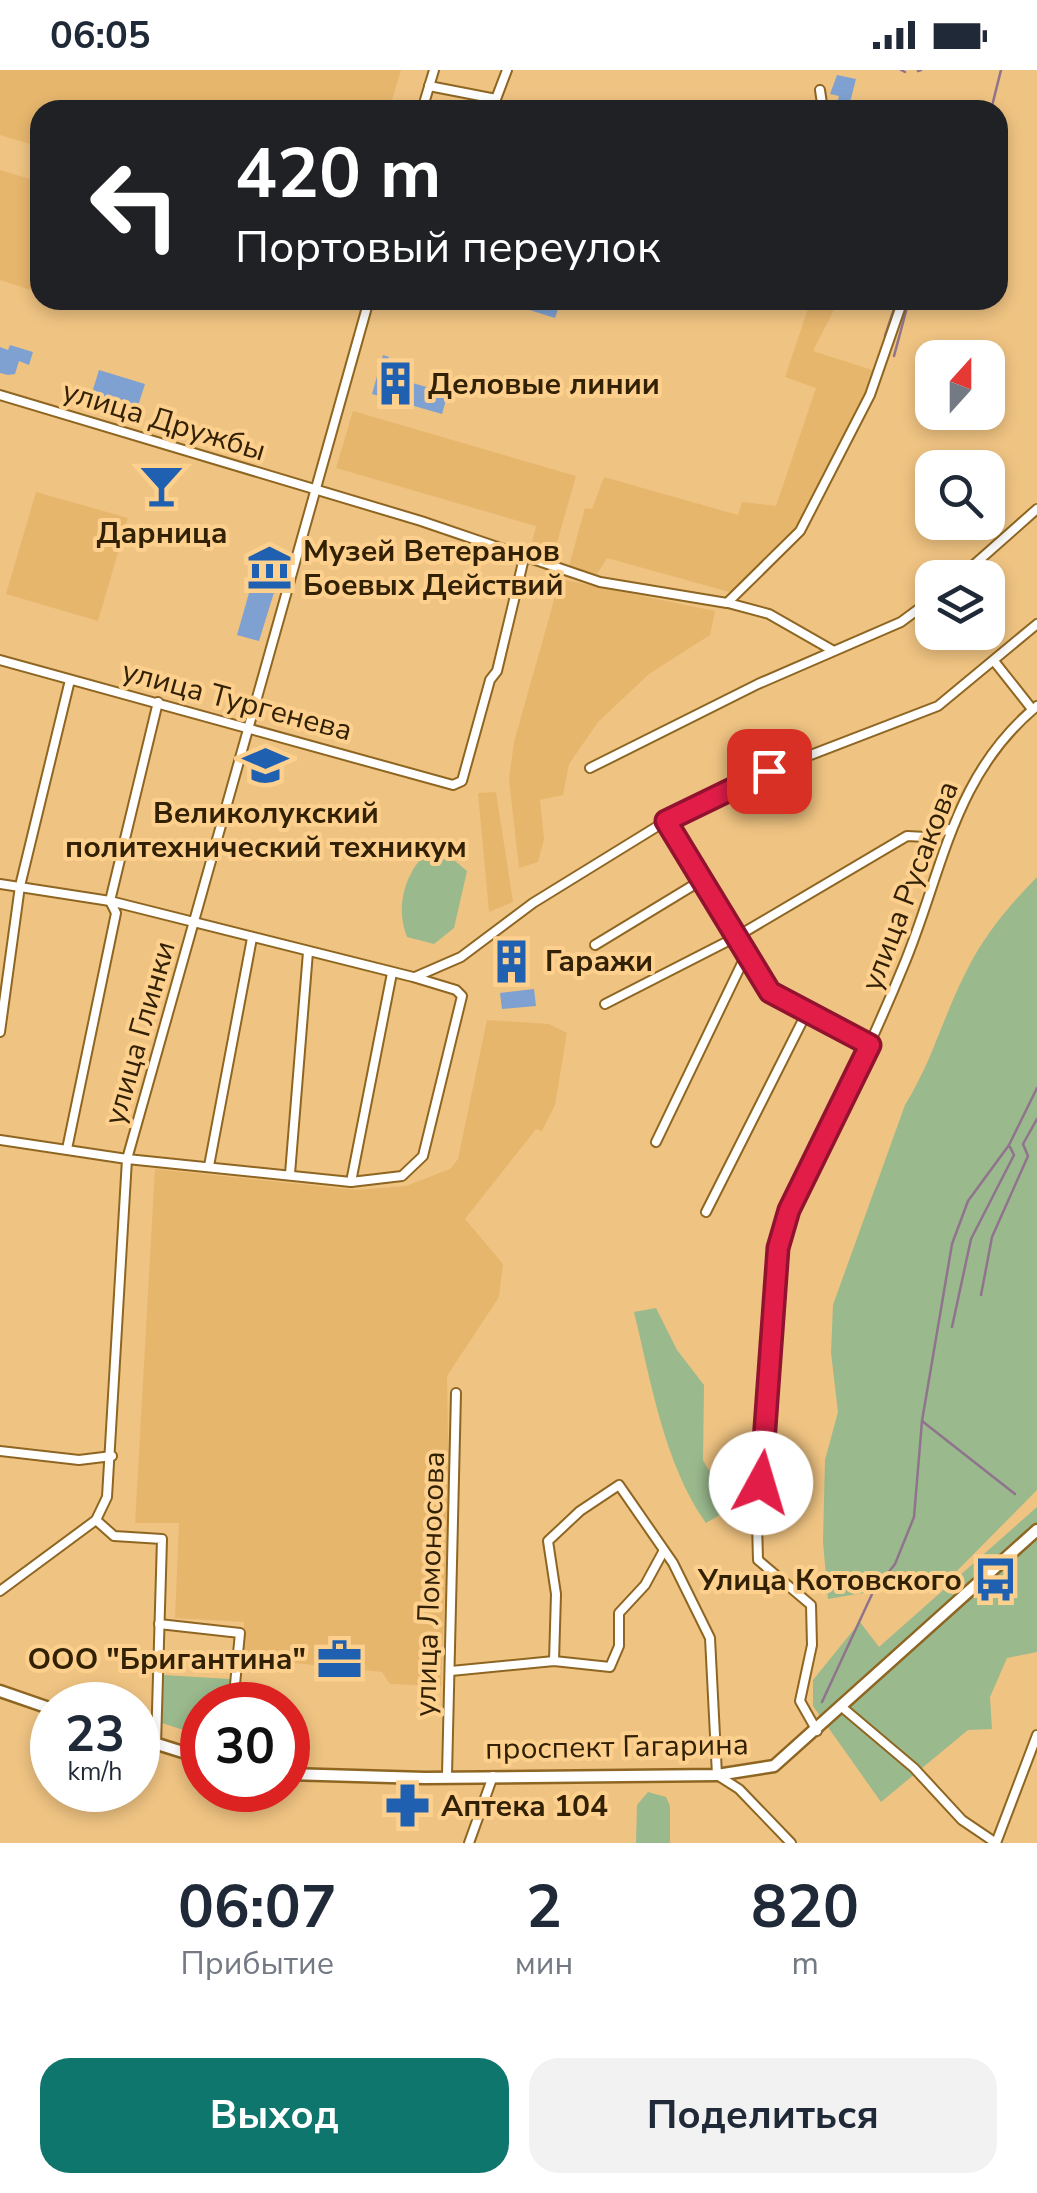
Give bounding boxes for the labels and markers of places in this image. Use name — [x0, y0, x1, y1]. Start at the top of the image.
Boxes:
building icon: Деловые линии — [371, 360, 419, 408]
place label: Деловые линии — [428, 364, 660, 405]
bar icon: Дарница — [138, 462, 186, 510]
place label: Дарница — [96, 513, 228, 554]
place label: Музей Ветеранов Боевых Действий — [303, 531, 564, 606]
museum icon: Музей Ветеранов Боевых Действий — [246, 544, 294, 592]
pin — [727, 729, 812, 814]
school or university icon: Великолукский политехнический техникум — [242, 742, 290, 790]
place label: Великолукский политехнический техникум — [65, 793, 467, 868]
building icon: Гаражи — [488, 937, 536, 985]
place label: Гаражи — [545, 941, 653, 982]
bus stop icon: Улица Котовского — [971, 1556, 1019, 1604]
place label: Улица Котовского — [697, 1560, 962, 1601]
office icon: ООО "Бригантина" — [315, 1635, 363, 1683]
place label: ООО "Бригантина" — [28, 1639, 306, 1680]
pharmacy icon: Аптека 104 — [384, 1782, 432, 1830]
place label: Аптека 104 — [441, 1786, 608, 1827]

